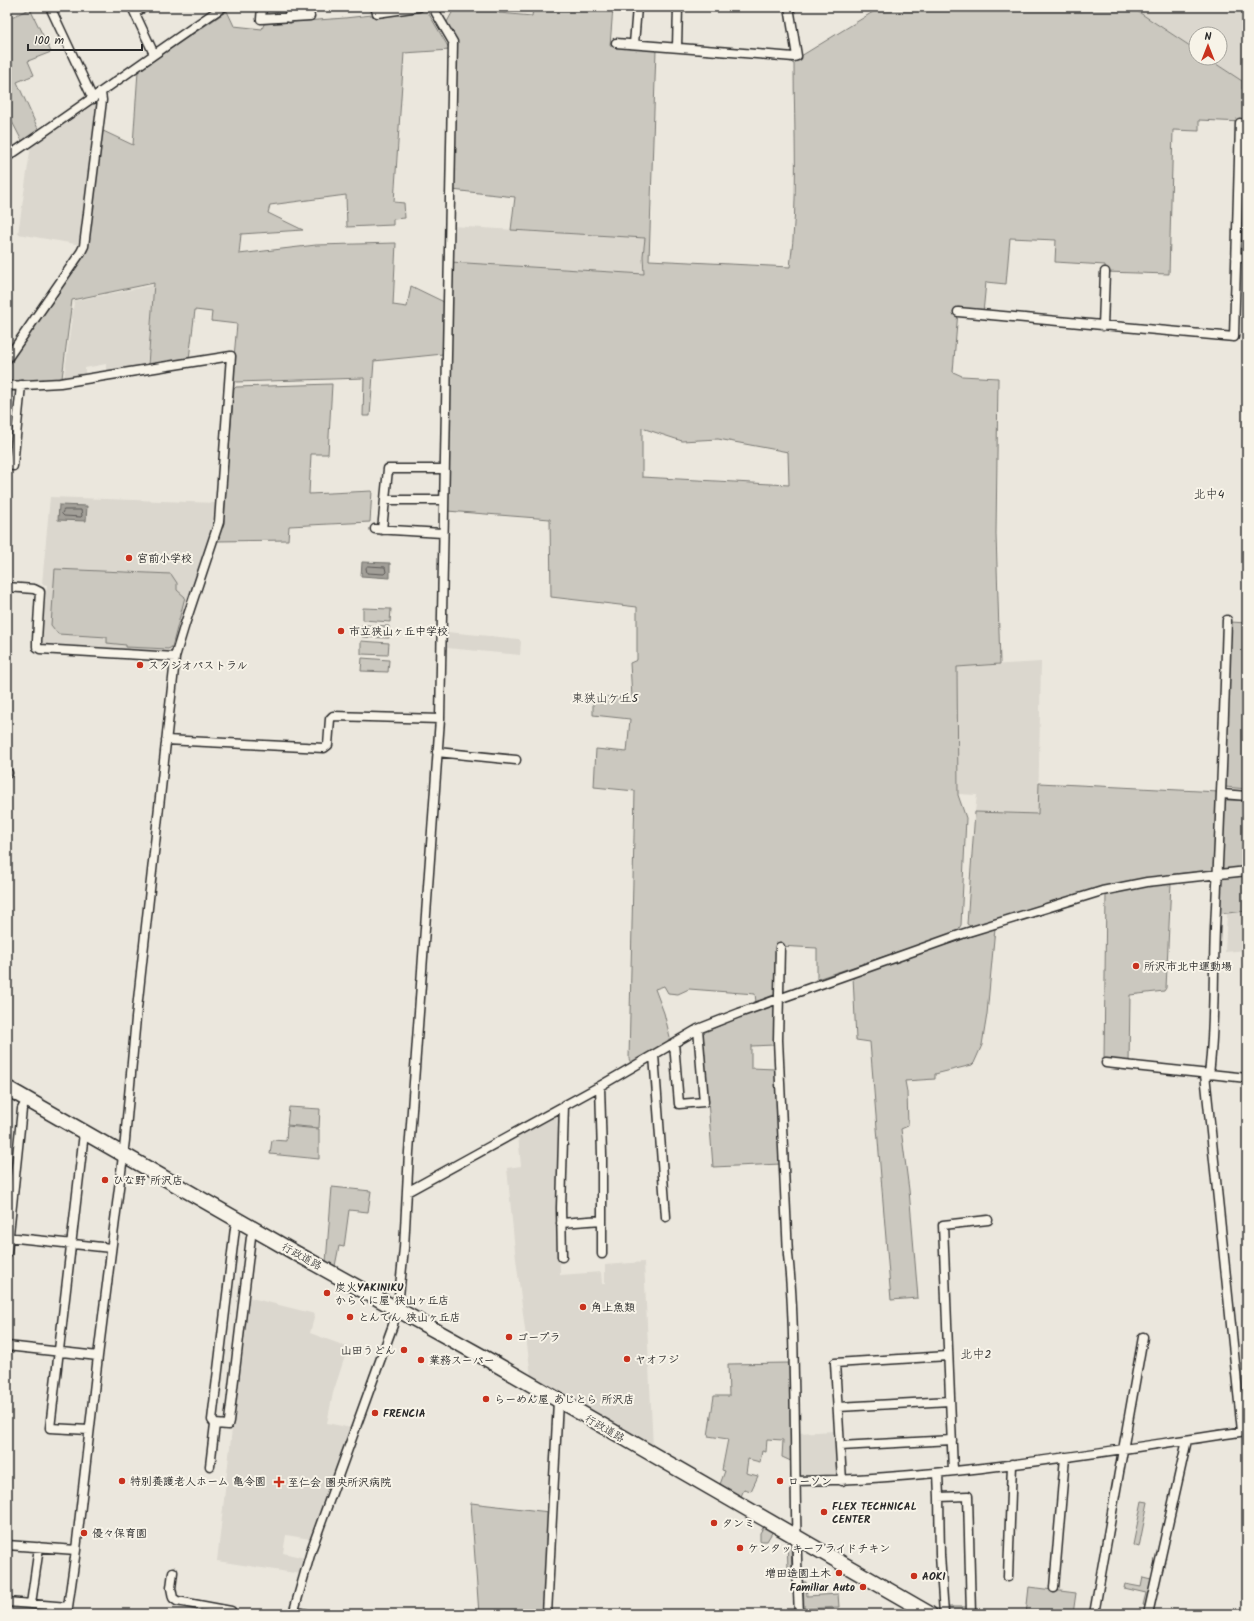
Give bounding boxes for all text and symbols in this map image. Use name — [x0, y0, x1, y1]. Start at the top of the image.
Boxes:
scale bar — [28, 26, 142, 52]
north arrow — [1188, 26, 1228, 66]
text: N — [1205, 28, 1212, 46]
text: 100 m — [34, 31, 65, 50]
district label: 北中4 — [1194, 485, 1225, 504]
place label: 宮前小学校 — [137, 550, 192, 568]
marker: 宮前小学校 — [124, 553, 134, 563]
place label: 市立狭山ヶ丘中学校 — [349, 623, 448, 641]
marker: 市立狭山ヶ丘中学校 — [336, 626, 346, 636]
place label: スタジオパストラル — [148, 657, 248, 675]
marker: スタジオパストラル — [135, 660, 145, 670]
district label: 東狭山ケ丘5 — [572, 689, 640, 708]
place label: 所沢市北中運動場 — [1144, 958, 1232, 976]
marker: 所沢市北中運動場 — [1131, 961, 1141, 971]
place label: ひな野 所沢店 — [113, 1172, 183, 1190]
marker: ひな野 所沢店 — [100, 1175, 110, 1185]
street label: 行政道路 — [278, 1238, 325, 1275]
place label: 炭火YAKINIKU からくに屋 狭山ヶ丘店 — [335, 1279, 449, 1310]
marker: 炭火YAKINIKU からくに屋 狭山ヶ丘店 — [322, 1288, 332, 1298]
place label: 角上魚類 — [591, 1299, 635, 1317]
marker: 角上魚類 — [578, 1302, 588, 1312]
place label: とんでん 狭山ヶ丘店 — [358, 1309, 461, 1327]
marker: とんでん 狭山ヶ丘店 — [345, 1312, 355, 1322]
place label: ゴープラ — [517, 1329, 561, 1347]
marker: ゴープラ — [504, 1332, 514, 1342]
place label: 山田うどん — [341, 1342, 396, 1360]
marker: 山田うどん — [399, 1345, 409, 1355]
district label: 北中2 — [961, 1345, 992, 1364]
place label: ヤオフジ — [635, 1351, 679, 1369]
place label: 業務スーパー — [429, 1352, 495, 1370]
marker: ヤオフジ — [622, 1354, 632, 1364]
marker: 業務スーパー — [416, 1355, 426, 1365]
place label: らーめん屋 あじとら 所沢店 — [494, 1391, 634, 1409]
marker: らーめん屋 あじとら 所沢店 — [481, 1394, 491, 1404]
place label: FRENCIA — [383, 1405, 426, 1423]
marker: FRENCIA — [370, 1408, 380, 1418]
street label: 行政道路 — [581, 1410, 628, 1448]
place label: 特別養護老人ホーム 亀令園 — [130, 1473, 266, 1491]
place label: ローソン — [788, 1473, 832, 1491]
place label: 至仁会 圏央所沢病院 — [288, 1474, 391, 1492]
marker: 特別養護老人ホーム 亀令園 — [117, 1476, 127, 1486]
marker: 至仁会 圏央所沢病院 — [273, 1476, 285, 1488]
marker: ローソン — [775, 1476, 785, 1486]
place label: FLEX TECHNICAL CENTER — [832, 1498, 917, 1529]
marker: FLEX TECHNICAL CENTER — [819, 1507, 829, 1517]
place label: タンミ — [722, 1515, 755, 1533]
marker: タンミ — [709, 1518, 719, 1528]
place label: 優々保育園 — [92, 1525, 147, 1543]
marker: 優々保育園 — [79, 1528, 89, 1538]
place label: ケンタッキーフライドチキン — [748, 1540, 890, 1558]
marker: ケンタッキーフライドチキン — [735, 1543, 745, 1553]
place label: 増田造園土木 — [765, 1565, 831, 1583]
marker: 増田造園土木 — [834, 1568, 844, 1578]
place label: AOKI — [922, 1568, 946, 1586]
marker: AOKI — [909, 1571, 919, 1581]
place label: Familiar Auto — [790, 1579, 855, 1597]
marker: Familiar Auto — [858, 1582, 868, 1592]

